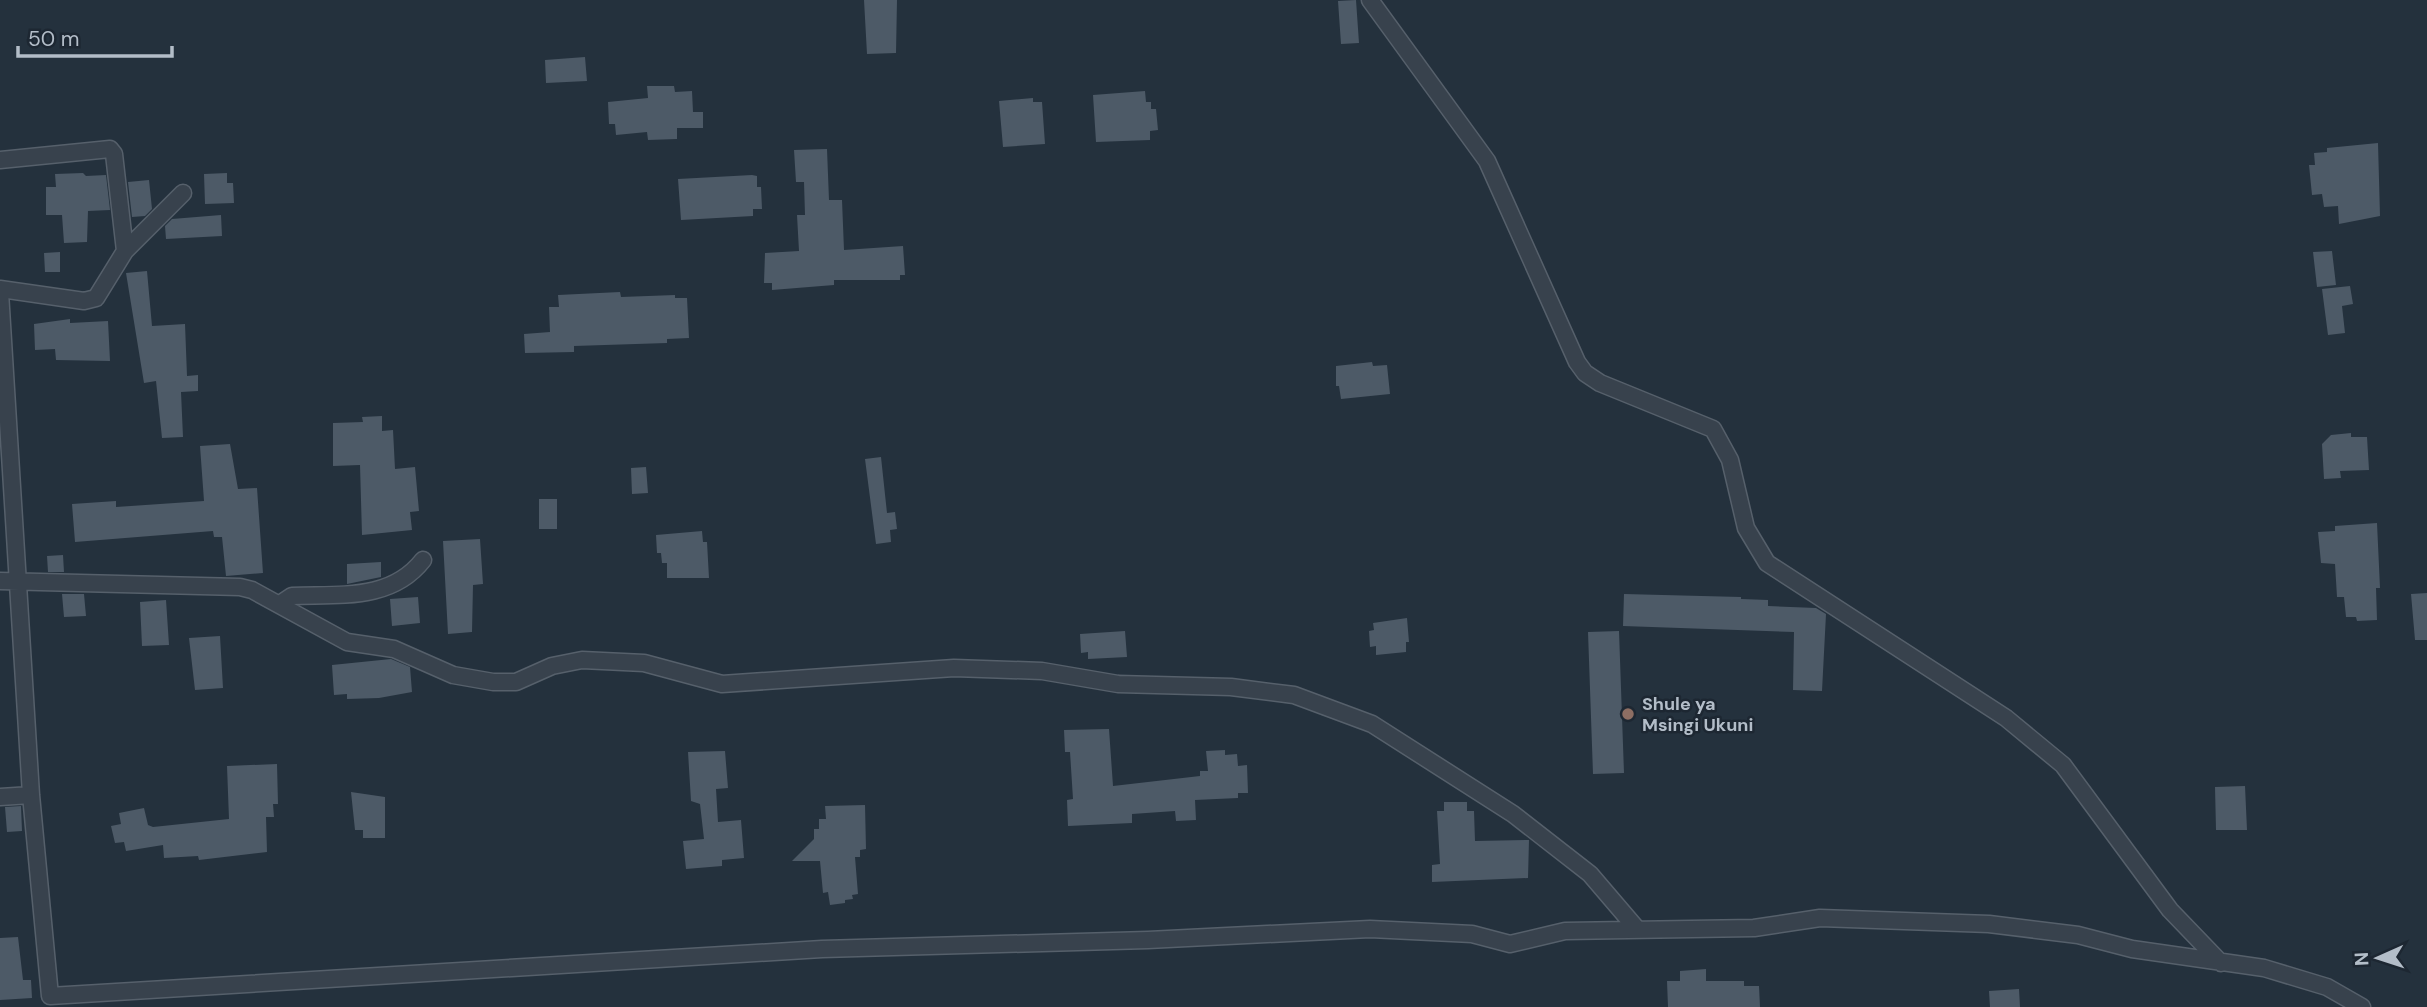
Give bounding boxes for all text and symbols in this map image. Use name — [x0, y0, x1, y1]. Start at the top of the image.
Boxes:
scale bar — [18, 14, 172, 58]
text: 50 m — [28, 25, 79, 53]
place label: Shule ya Msingi Ukuni — [1642, 692, 1753, 737]
marker: Shule ya Msingi Ukuni — [1620, 706, 1636, 722]
north arrow — [2343, 923, 2413, 993]
text: N — [2349, 951, 2374, 966]

